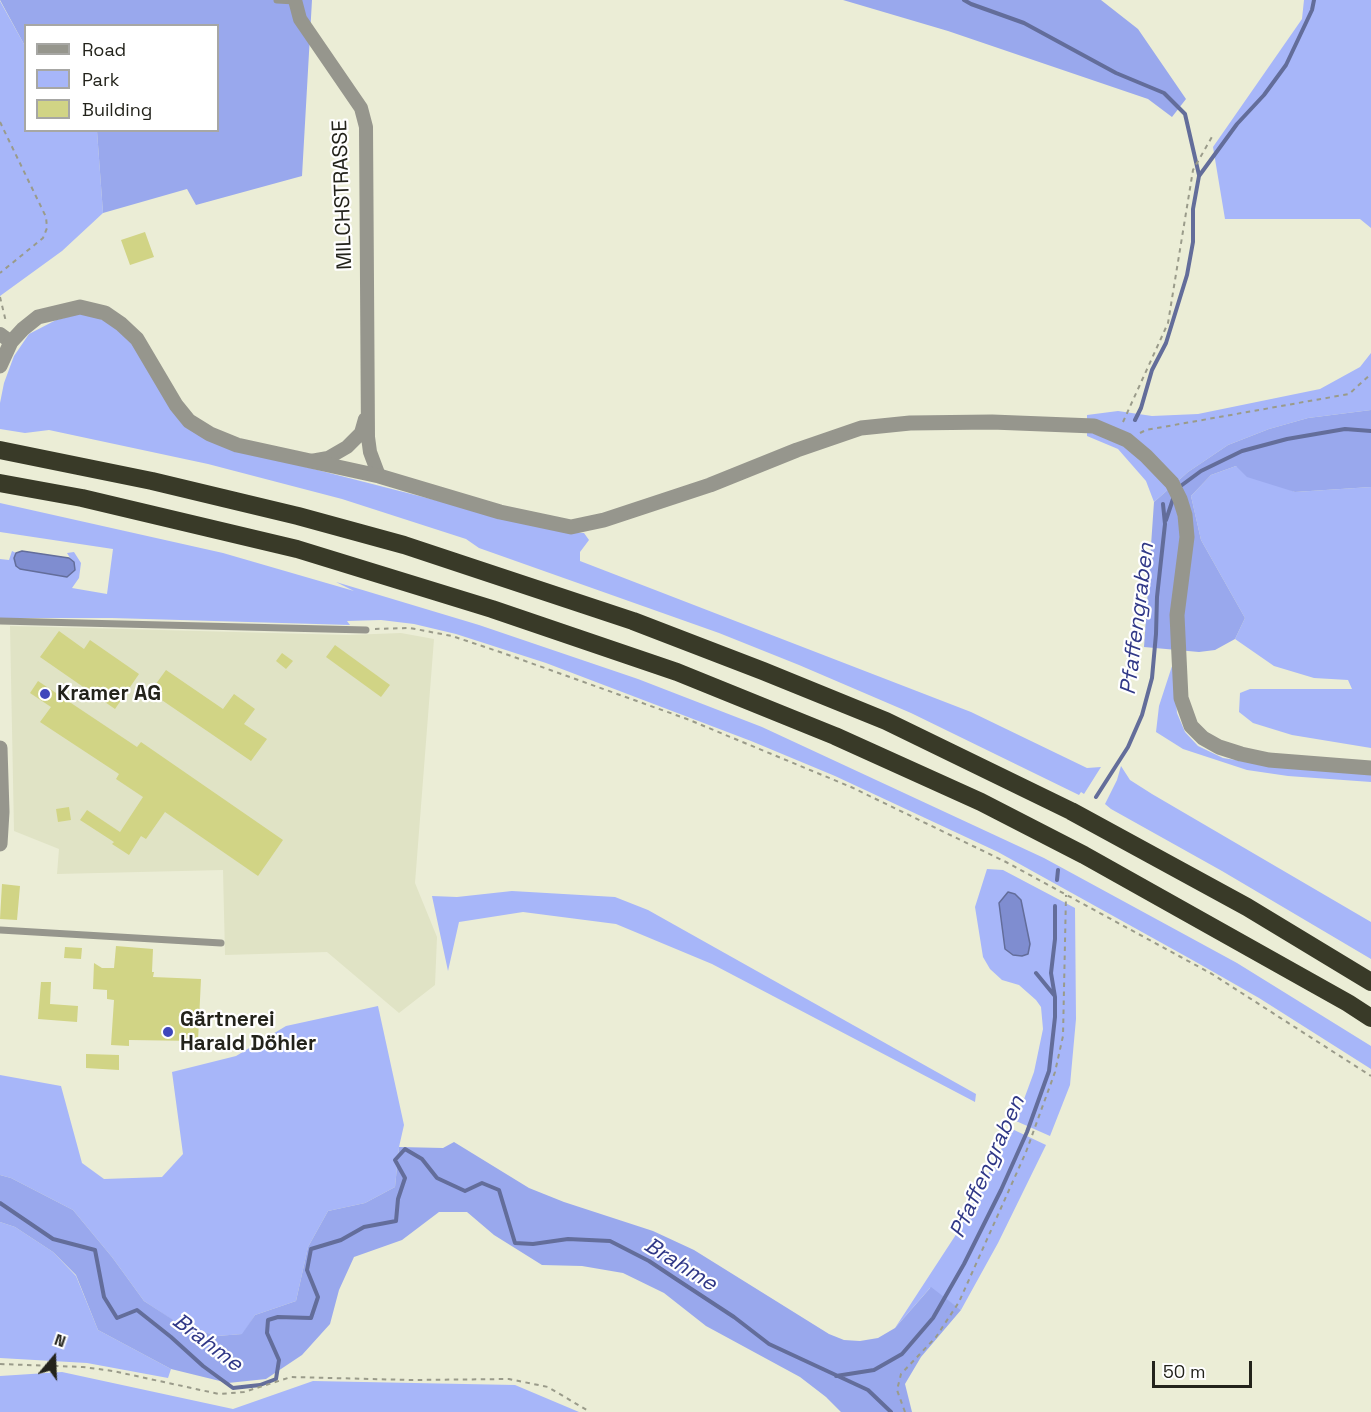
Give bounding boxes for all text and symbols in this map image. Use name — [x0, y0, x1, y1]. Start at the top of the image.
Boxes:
legend — [24, 24, 219, 132]
text: Road — [82, 38, 126, 61]
text: Park — [82, 68, 119, 91]
text: Building — [82, 98, 152, 121]
street label: MILCHSTRASSE — [328, 120, 358, 270]
water label: Pfaffengraben — [1116, 542, 1160, 696]
place label: Kramer AG — [57, 681, 161, 707]
marker: Kramer AG — [38, 687, 52, 701]
place label: Gärtnerei Harald Döhler — [180, 1007, 316, 1057]
marker: Gärtnerei Harald Döhler — [161, 1025, 175, 1039]
water label: Pfaffengraben — [945, 1092, 1031, 1242]
water label: Brahme — [639, 1232, 721, 1298]
water label: Brahme — [167, 1308, 247, 1378]
north arrow — [24, 1328, 84, 1388]
text: N — [52, 1329, 69, 1352]
scale bar — [1155, 1349, 1256, 1387]
text: 50 m — [1163, 1360, 1205, 1383]

